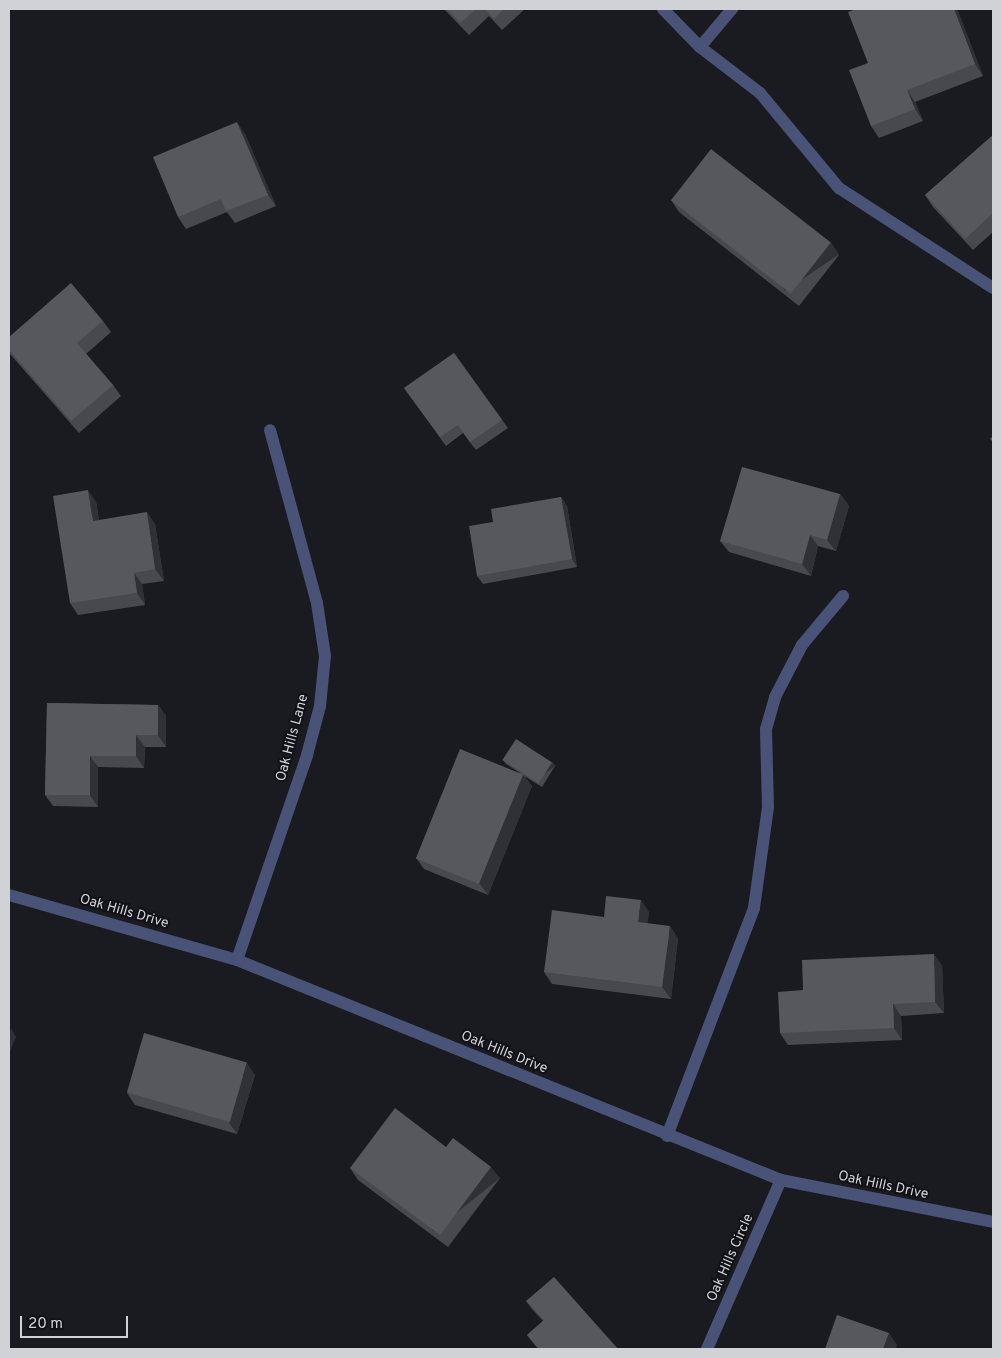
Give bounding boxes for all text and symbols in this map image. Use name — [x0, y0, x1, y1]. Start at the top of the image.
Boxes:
street label: Oak Hills Lane — [273, 693, 313, 783]
street label: Oak Hills Drive — [78, 891, 170, 933]
street label: Oak Hills Drive — [458, 1028, 550, 1078]
street label: Oak Hills Drive — [836, 1168, 930, 1204]
street label: Oak Hills Circle — [704, 1211, 758, 1305]
scale bar — [22, 1306, 130, 1338]
text: 20 m — [28, 1315, 63, 1334]

